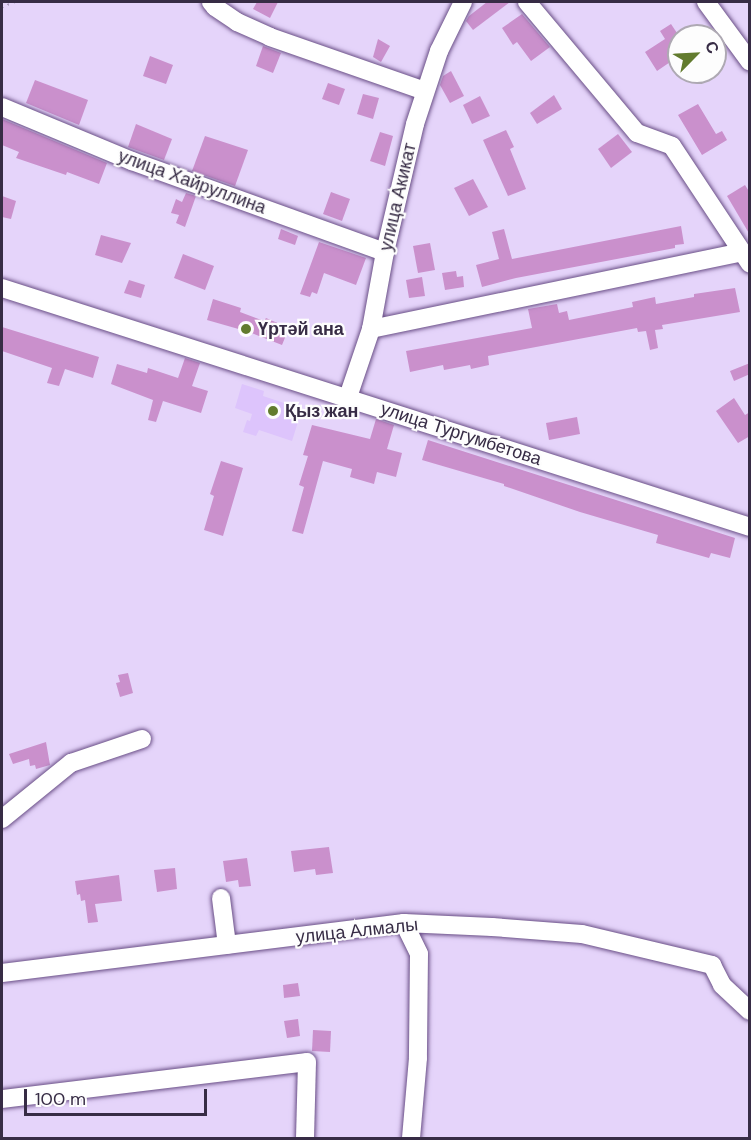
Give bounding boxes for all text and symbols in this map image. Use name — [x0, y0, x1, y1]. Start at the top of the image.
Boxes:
north arrow — [667, 24, 727, 84]
text: С — [700, 38, 724, 57]
street label: улица Акикат — [375, 141, 421, 253]
street label: улица Хайруллина — [115, 145, 269, 219]
place label: Үртәй ана — [258, 318, 344, 340]
marker: Үртәй ана — [239, 322, 253, 336]
street label: улица Тургумбетова — [378, 398, 544, 470]
place label: Қыз жан — [285, 400, 358, 422]
marker: Қыз жан — [266, 404, 280, 418]
street label: улица Алмалы — [295, 914, 419, 948]
scale bar — [27, 1077, 210, 1115]
text: 100 m — [35, 1087, 86, 1111]

